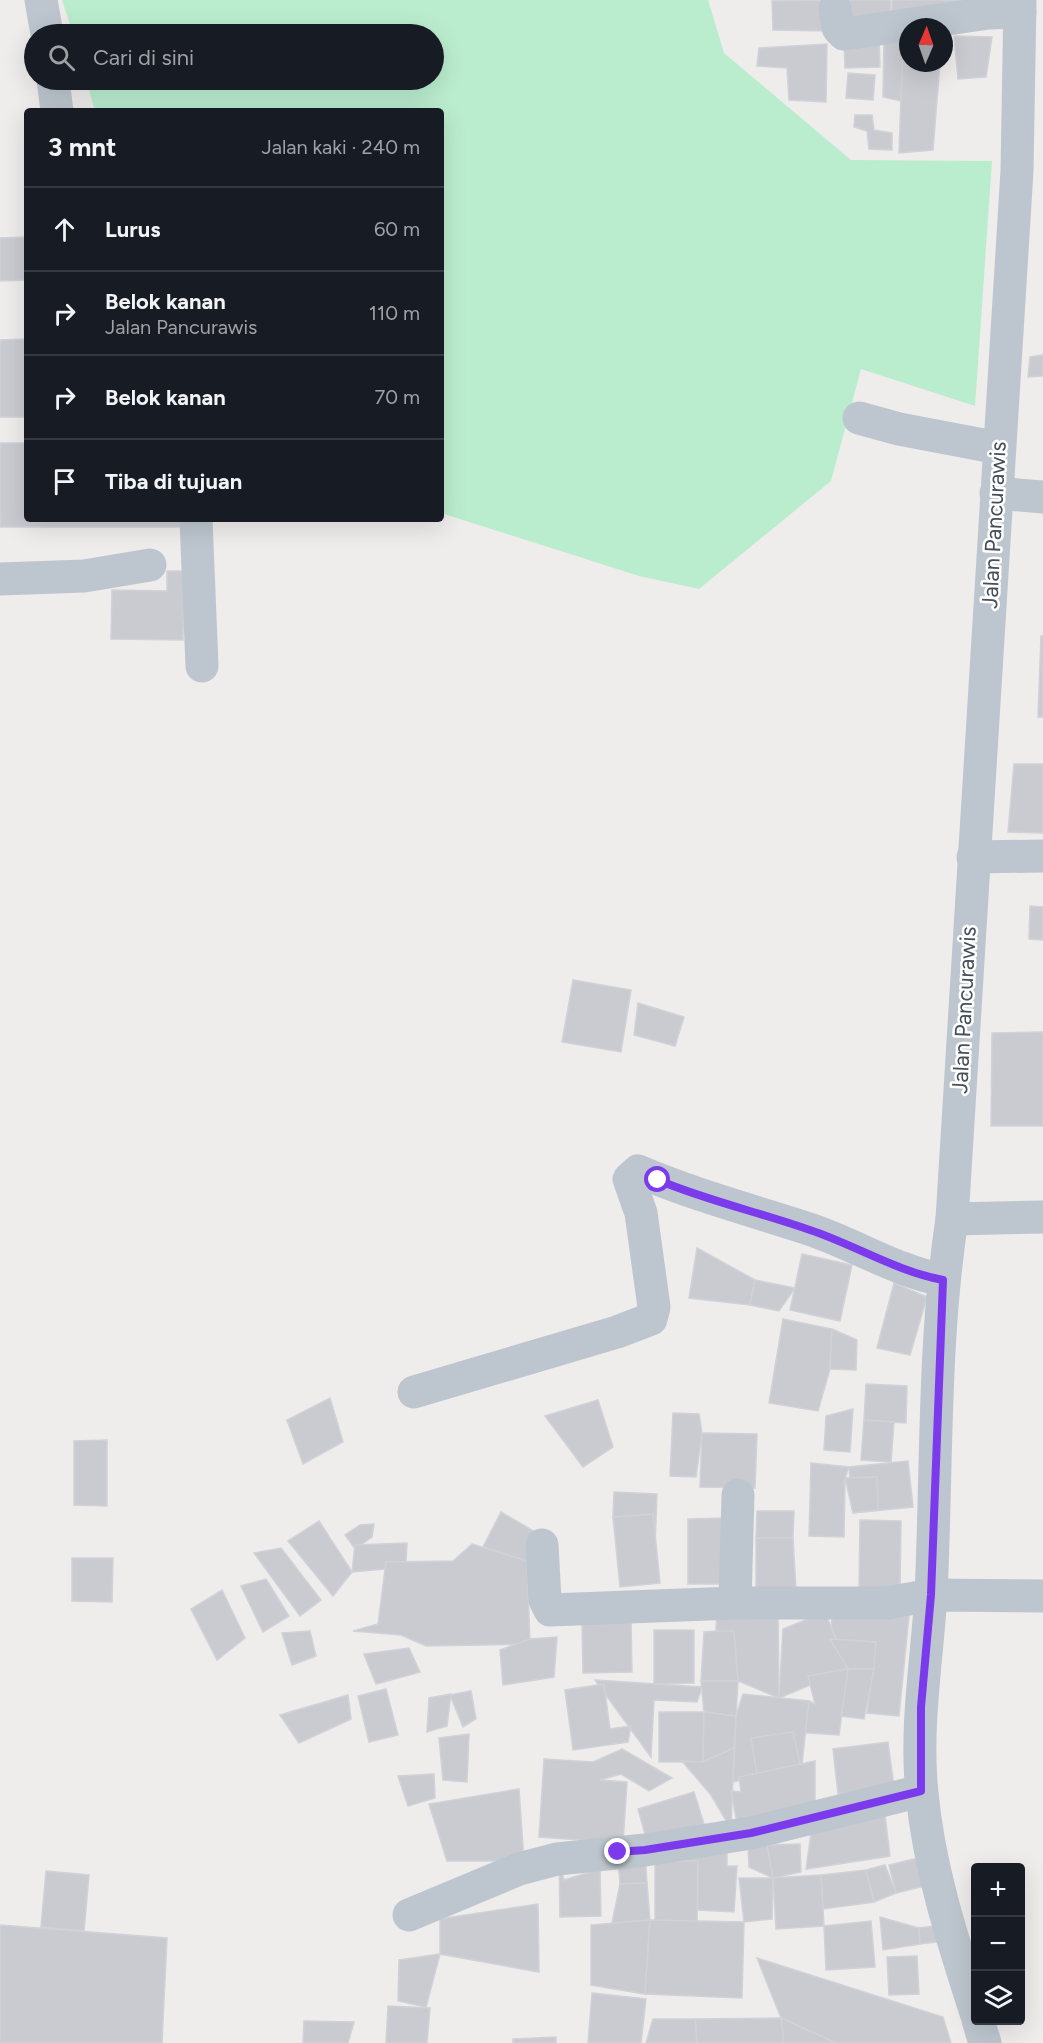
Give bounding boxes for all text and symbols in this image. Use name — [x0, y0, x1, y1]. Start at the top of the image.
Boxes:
north arrow — [899, 18, 953, 72]
search box — [24, 24, 444, 90]
icon: search — [45, 41, 78, 74]
text: Cari di sini — [93, 44, 194, 71]
text: 3 mnt — [48, 131, 117, 163]
text: Jalan kaki · 240 m — [261, 135, 420, 159]
icon: ahead — [48, 213, 81, 246]
text: Lurus — [105, 216, 160, 243]
text: 60 m — [374, 217, 420, 241]
text: Belok kanan — [105, 288, 226, 315]
icon: right — [48, 297, 81, 330]
text: 110 m — [369, 301, 420, 325]
text: Jalan Pancurawis — [105, 315, 257, 339]
icon: right — [48, 381, 81, 414]
text: Belok kanan — [105, 384, 226, 411]
text: 70 m — [374, 385, 420, 409]
street label: Jalan Pancurawis — [976, 441, 1012, 609]
icon: arrive — [48, 465, 81, 498]
text: Tiba di tujuan — [105, 468, 242, 495]
street label: Jalan Pancurawis — [946, 926, 982, 1094]
route start — [644, 1166, 670, 1192]
route end — [604, 1838, 630, 1864]
map controls — [971, 1863, 1025, 2025]
button: + — [971, 1863, 1025, 1917]
button: − — [971, 1917, 1025, 1971]
button: layers — [971, 1971, 1025, 2025]

